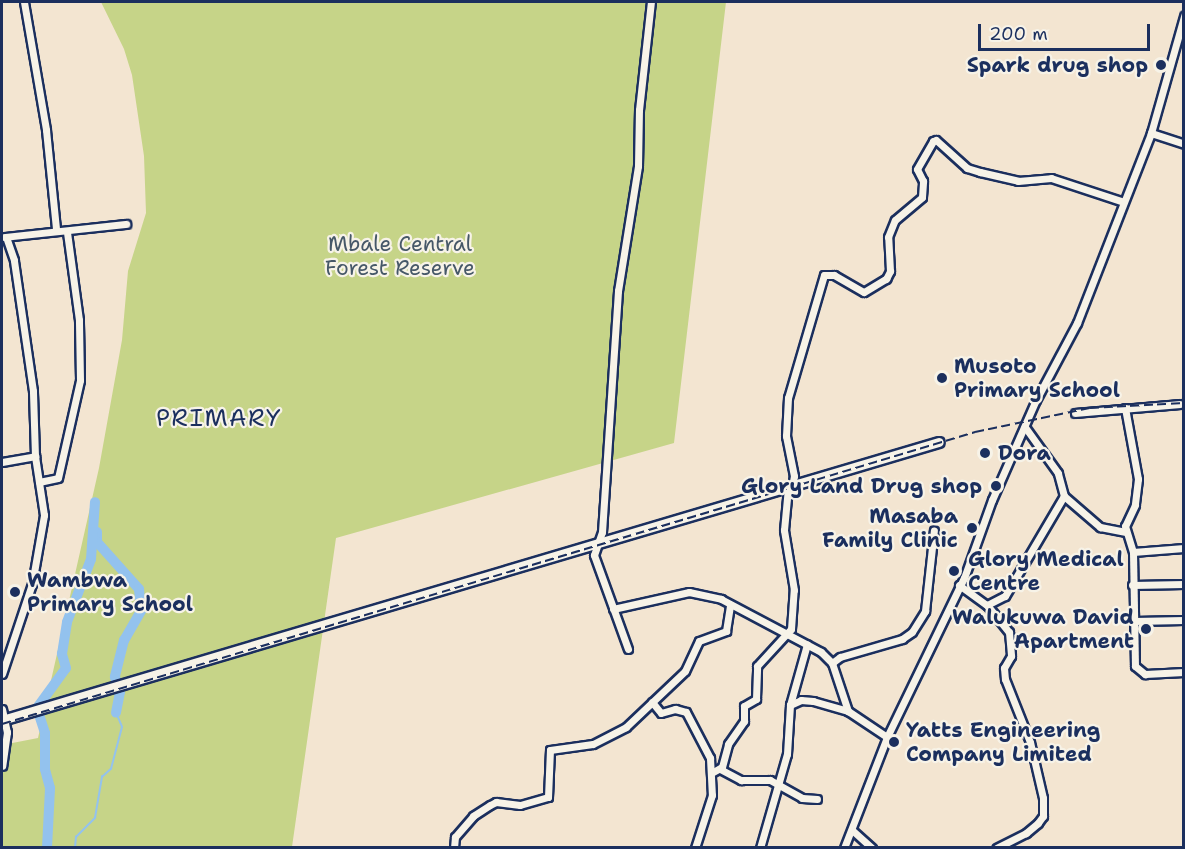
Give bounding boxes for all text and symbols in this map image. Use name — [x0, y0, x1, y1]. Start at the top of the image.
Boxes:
scale bar — [981, 12, 1154, 50]
text: 200 m — [989, 22, 1048, 46]
place label: Spark drug shop — [967, 52, 1148, 78]
marker: Spark drug shop — [1152, 56, 1170, 74]
park label: Mbale Central Forest Reserve — [325, 231, 475, 281]
place label: Musoto Primary School — [954, 353, 1120, 403]
marker: Musoto Primary School — [935, 371, 949, 385]
district label: PRIMARY — [156, 405, 282, 433]
place label: Dora — [998, 440, 1051, 466]
marker: Dora — [976, 444, 994, 462]
place label: Glory Land Drug shop — [741, 473, 982, 499]
marker: Glory Land Drug shop — [987, 477, 1005, 495]
place label: Masaba Family Clinic — [822, 503, 958, 553]
marker: Masaba Family Clinic — [963, 519, 981, 537]
place label: Glory Medical Centre — [968, 546, 1124, 596]
marker: Glory Medical Centre — [945, 562, 963, 580]
place label: Wambwa Primary School — [27, 567, 193, 617]
marker: Wambwa Primary School — [8, 585, 22, 599]
place label: Walukuwa David Apartment — [952, 604, 1134, 654]
marker: Walukuwa David Apartment — [1139, 622, 1153, 636]
place label: Yatts Engineering Company Limited — [906, 717, 1100, 767]
marker: Yatts Engineering Company Limited — [887, 735, 901, 749]

